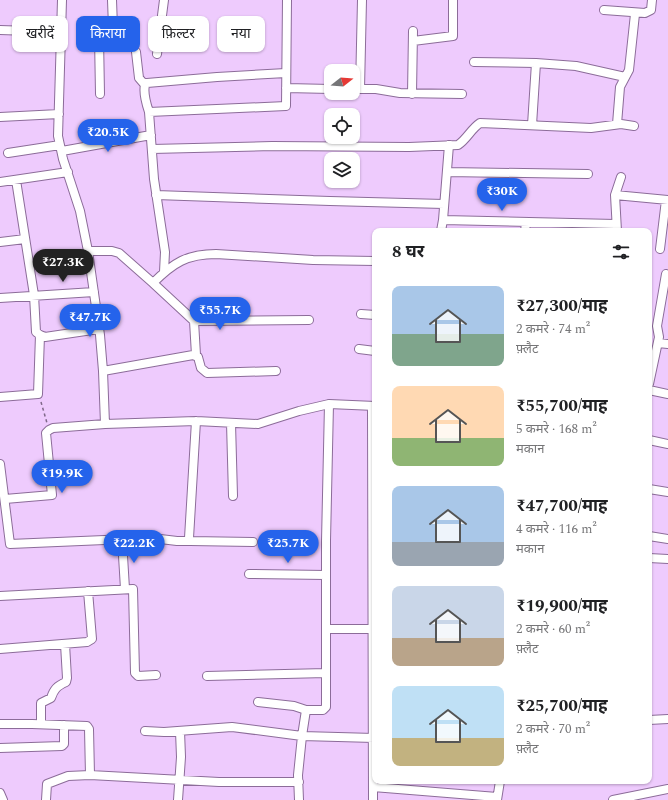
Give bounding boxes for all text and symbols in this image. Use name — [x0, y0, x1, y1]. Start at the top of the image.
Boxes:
chip: खरीदें — [12, 16, 68, 52]
chip: किराया — [76, 16, 140, 52]
chip: फ़िल्टर — [148, 16, 209, 52]
chip: नया — [217, 16, 265, 52]
north arrow — [324, 64, 360, 100]
map controls — [324, 64, 360, 188]
button: locate — [324, 108, 360, 144]
pin: ₹20.5K — [75, 119, 141, 153]
text: ₹20.5K — [87, 122, 129, 142]
button: layers — [324, 152, 360, 188]
pin: ₹30K — [478, 178, 526, 212]
text: ₹30K — [486, 181, 518, 201]
text: 8 घर — [392, 239, 424, 265]
icon: filters — [610, 241, 632, 263]
pin: ₹27.3K — [30, 249, 96, 283]
text: ₹27.3K — [42, 252, 84, 272]
text: ₹27,300/माह — [516, 293, 608, 319]
pin: ₹55.7K — [187, 297, 253, 331]
text: ₹55.7K — [199, 300, 241, 320]
icon: home — [424, 302, 472, 350]
pin: ₹47.7K — [57, 304, 123, 338]
text: ₹47.7K — [69, 307, 111, 327]
text: 2 कमरे · 74 m² — [516, 319, 590, 339]
text: फ़्लैट — [516, 339, 539, 359]
text: ₹55,700/माह — [516, 393, 608, 419]
icon: home — [424, 402, 472, 450]
text: 5 कमरे · 168 m² — [516, 419, 597, 439]
text: मकान — [516, 439, 544, 459]
pin: ₹19.9K — [29, 460, 95, 494]
text: ₹19.9K — [41, 463, 83, 483]
text: ₹47,700/माह — [516, 493, 608, 519]
icon: home — [424, 502, 472, 550]
text: 4 कमरे · 116 m² — [516, 519, 597, 539]
pin: ₹22.2K — [101, 530, 167, 564]
pin: ₹25.7K — [255, 530, 321, 564]
text: ₹22.2K — [113, 533, 155, 553]
text: ₹25.7K — [267, 533, 309, 553]
text: मकान — [516, 539, 544, 559]
text: ₹19,900/माह — [516, 593, 608, 619]
icon: home — [424, 602, 472, 650]
text: 2 कमरे · 60 m² — [516, 619, 590, 639]
text: फ़्लैट — [516, 639, 539, 659]
text: ₹25,700/माह — [516, 693, 608, 719]
icon: home — [424, 702, 472, 750]
text: 2 कमरे · 70 m² — [516, 719, 590, 739]
text: फ़्लैट — [516, 739, 539, 759]

